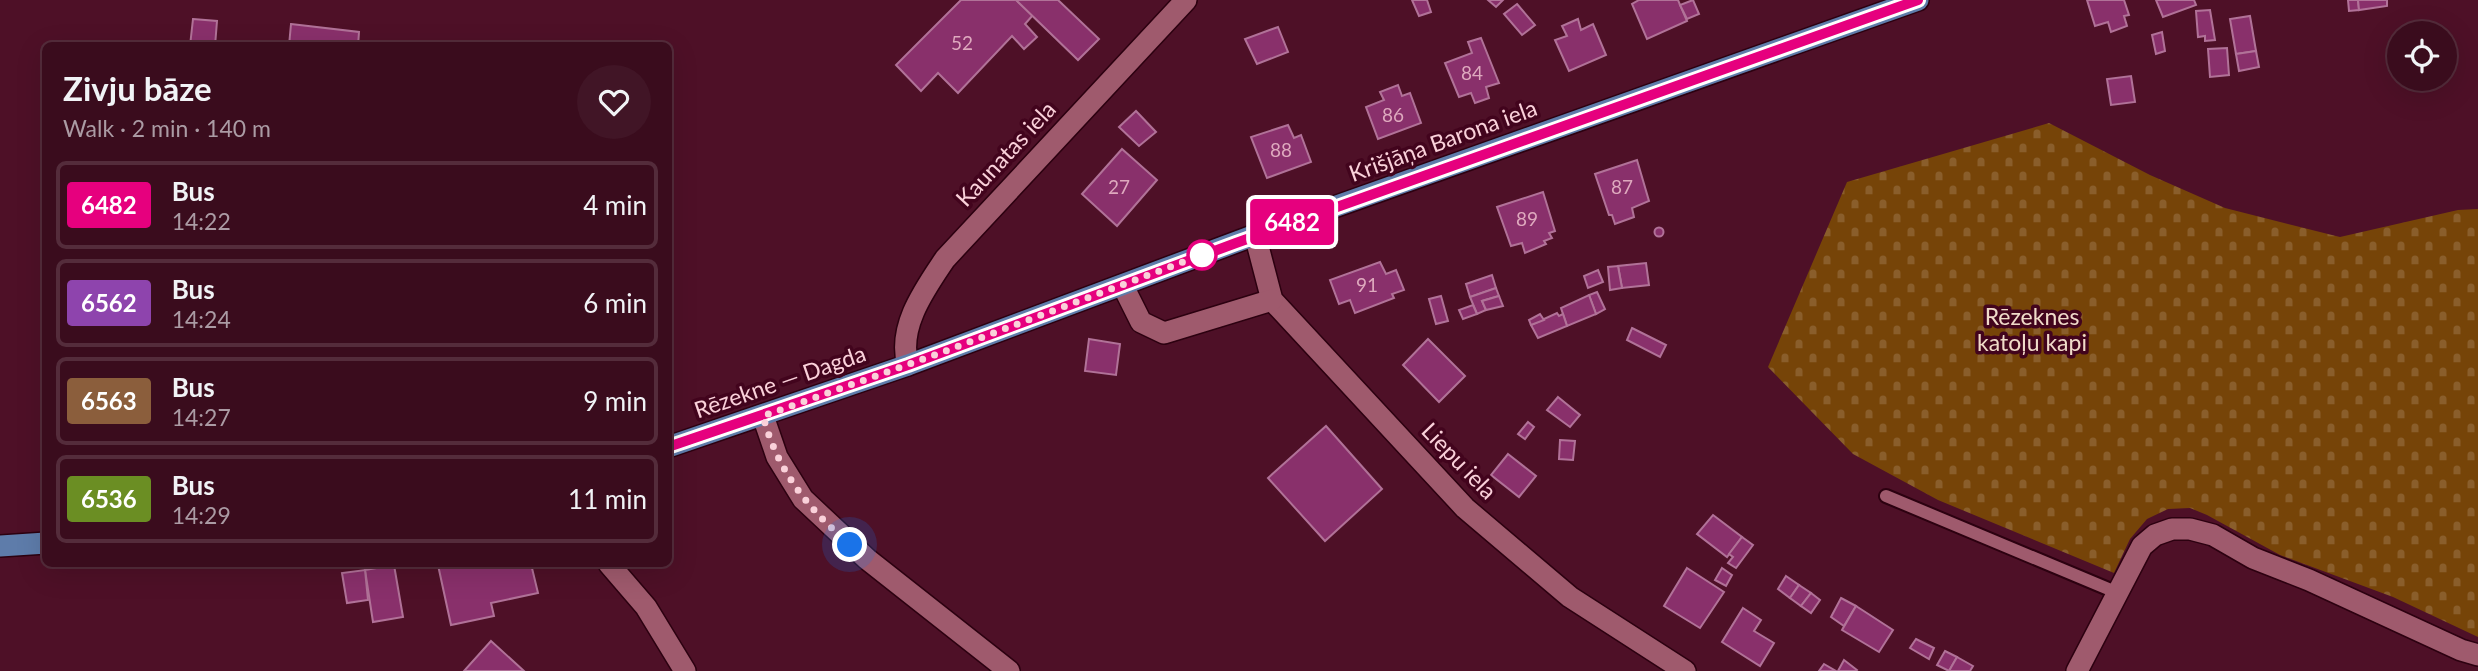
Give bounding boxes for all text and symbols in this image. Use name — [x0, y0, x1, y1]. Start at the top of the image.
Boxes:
map controls — [2387, 21, 2457, 91]
button: locate — [2387, 21, 2457, 91]
house number: 52 — [951, 31, 973, 54]
house number: 84 — [1461, 61, 1483, 84]
button: heart — [577, 65, 651, 139]
text: Zivju bāze — [63, 68, 212, 108]
street label: Krišjāņa Barona iela — [1345, 93, 1540, 187]
street label: Kaunatas iela — [949, 95, 1061, 212]
house number: 86 — [1382, 103, 1404, 126]
text: Walk · 2 min · 140 m — [63, 114, 271, 142]
house number: 88 — [1270, 138, 1292, 161]
text: Bus — [172, 175, 215, 207]
house number: 27 — [1108, 175, 1130, 198]
house number: 87 — [1611, 175, 1633, 198]
text: 4 min — [583, 189, 647, 221]
text: 6482 — [81, 190, 137, 219]
line badge: 6482 — [1243, 199, 1341, 245]
text: 14:22 — [172, 207, 231, 235]
text: 6482 — [1264, 207, 1320, 236]
house number: 89 — [1516, 207, 1538, 230]
unlabelled marker — [1187, 240, 1217, 270]
text: Bus — [172, 273, 215, 305]
house number: 91 — [1356, 273, 1378, 296]
text: 6 min — [583, 287, 647, 319]
text: 6562 — [81, 288, 137, 317]
park label: Rēzeknes katoļu kapi — [1977, 302, 2087, 356]
text: 14:24 — [172, 305, 231, 333]
street label: Rēzekne — Dagda — [690, 339, 869, 424]
text: Bus — [172, 371, 215, 403]
text: 9 min — [583, 385, 647, 417]
text: 6563 — [81, 386, 137, 415]
text: 14:27 — [172, 403, 231, 431]
street label: Liepu iela — [1416, 416, 1503, 504]
text: Bus — [172, 469, 215, 501]
text: 11 min — [568, 483, 647, 515]
text: 6536 — [81, 484, 137, 513]
text: 14:29 — [172, 501, 231, 529]
your location — [832, 527, 867, 562]

